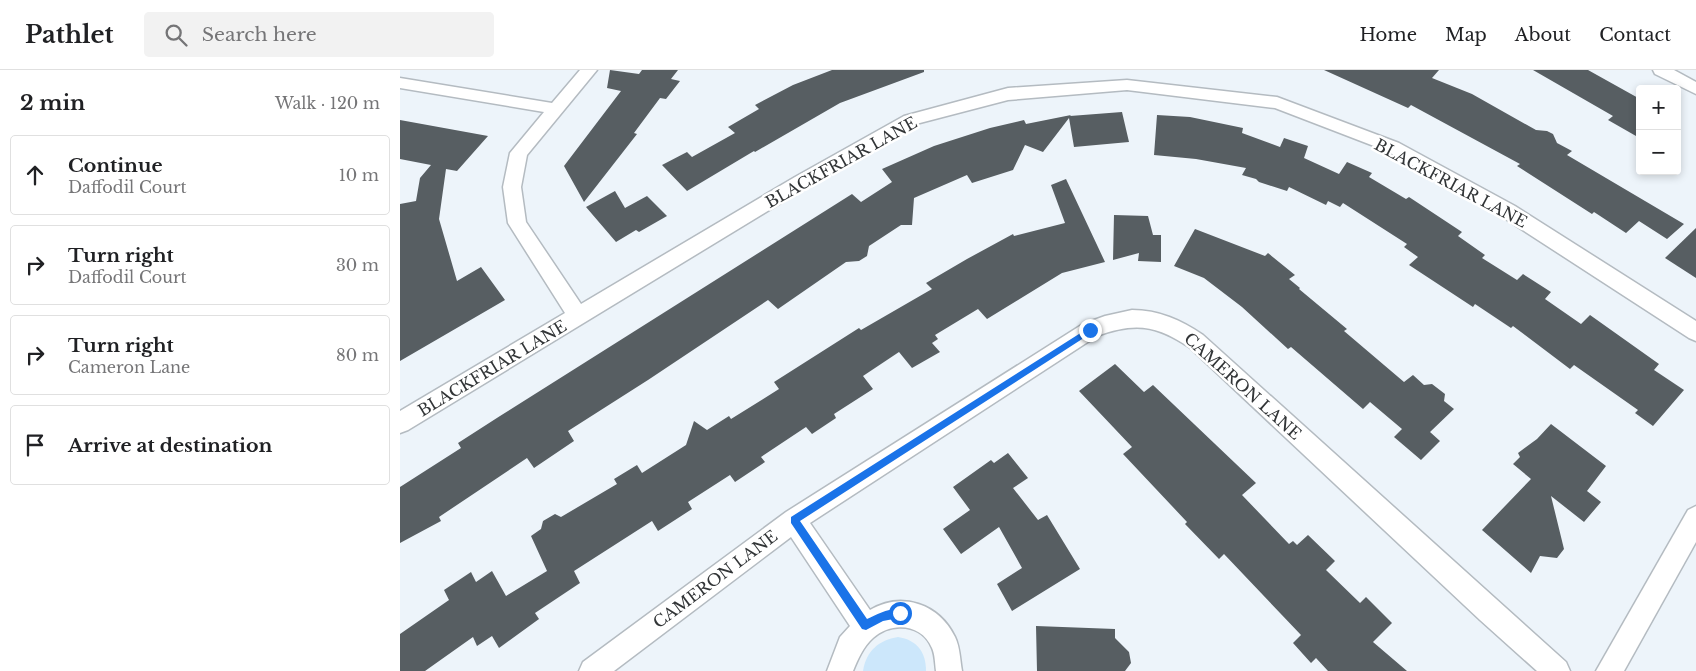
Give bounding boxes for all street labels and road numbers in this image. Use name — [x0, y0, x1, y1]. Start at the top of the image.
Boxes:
street label: BLACKFRIAR LANE — [762, 112, 920, 212]
street label: BLACKFRIAR LANE — [1371, 134, 1531, 232]
street label: BLACKFRIAR LANE — [414, 316, 570, 420]
street label: CAMERON LANE — [1180, 328, 1306, 444]
street label: CAMERON LANE — [649, 526, 781, 632]

